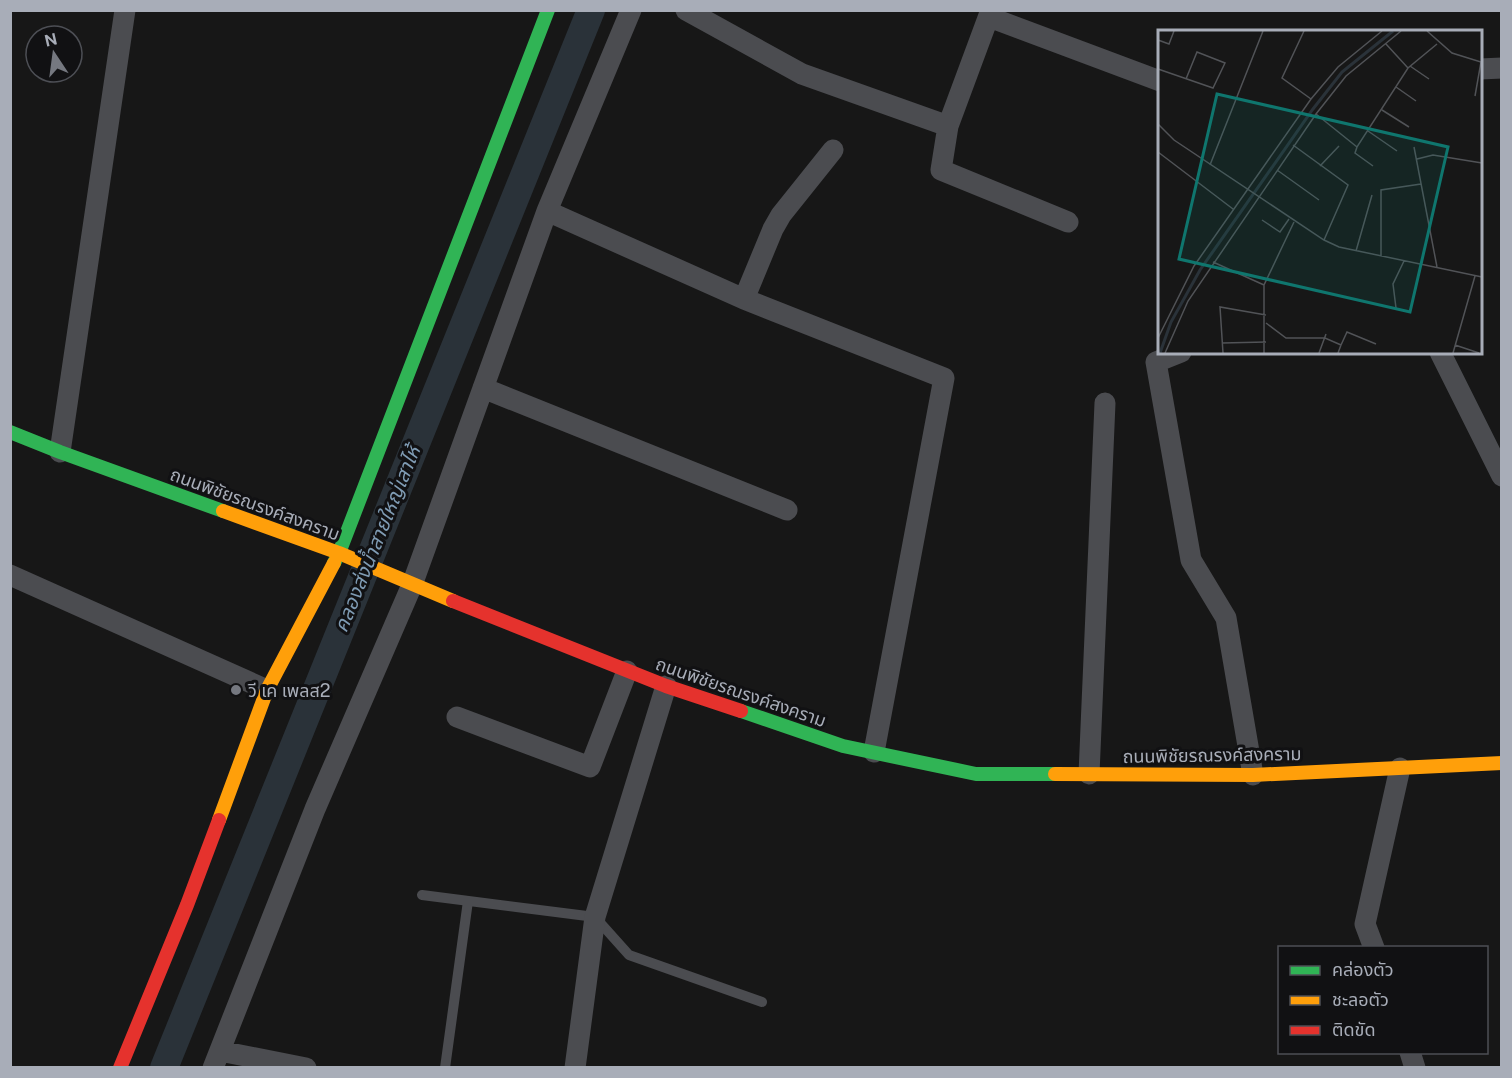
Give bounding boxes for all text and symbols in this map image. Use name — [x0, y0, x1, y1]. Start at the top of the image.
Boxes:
north arrow — [24, 24, 84, 84]
text: N — [43, 29, 59, 51]
inset map — [1158, 30, 1482, 354]
water label: คลองส่งน้ำสายใหญ่เสาไห้ — [327, 438, 427, 636]
street label: ถนนพิชัยรณรงค์สงคราม — [167, 464, 343, 544]
street label: ถนนพิชัยรณรงค์สงคราม — [653, 653, 829, 731]
place label: วี เค เพลส2 — [247, 680, 331, 701]
marker: วี เค เพลส2 — [229, 683, 243, 697]
street label: ถนนพิชัยรณรงค์สงคราม — [1122, 743, 1302, 767]
legend — [1278, 946, 1488, 1054]
text: คล่องตัว — [1332, 959, 1394, 980]
text: ชะลอตัว — [1332, 989, 1389, 1010]
text: ติดขัด — [1332, 1019, 1375, 1040]

